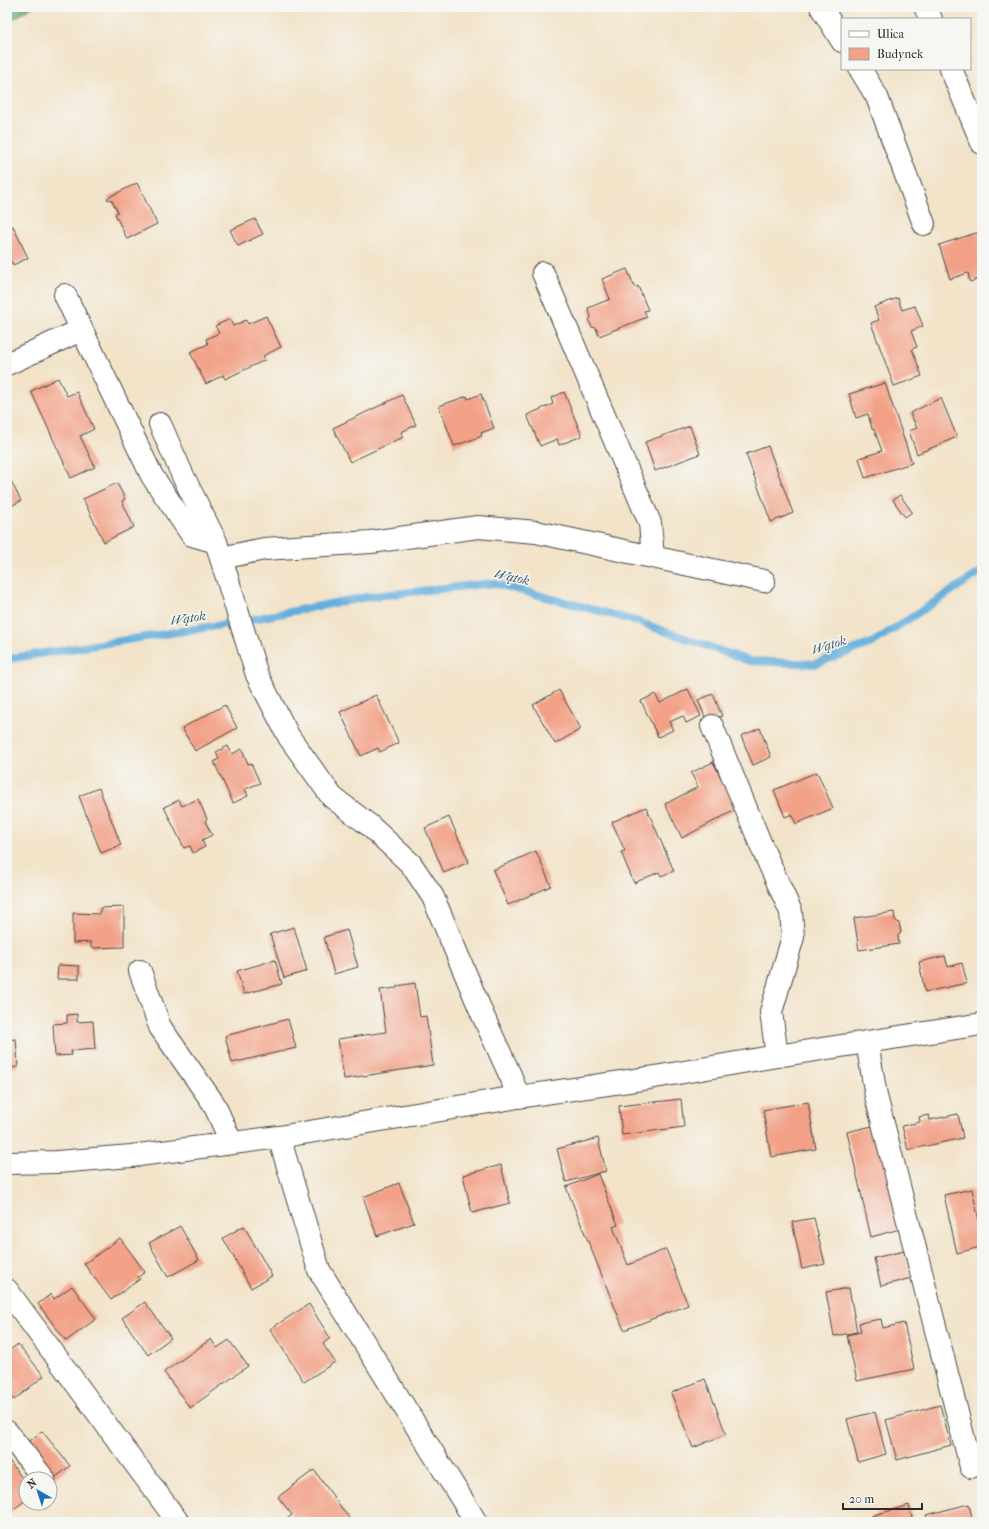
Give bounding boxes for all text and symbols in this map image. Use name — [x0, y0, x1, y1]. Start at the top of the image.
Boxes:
legend — [841, 18, 971, 70]
text: Ulica — [877, 27, 904, 41]
text: Budynek — [877, 47, 924, 61]
water label: Wątok — [493, 566, 531, 588]
water label: Wątok — [169, 608, 207, 628]
water label: Wątok — [810, 632, 849, 658]
north arrow — [18, 1471, 58, 1511]
text: N — [25, 1476, 40, 1491]
scale bar — [843, 1485, 922, 1511]
text: 20 m — [849, 1492, 874, 1506]

